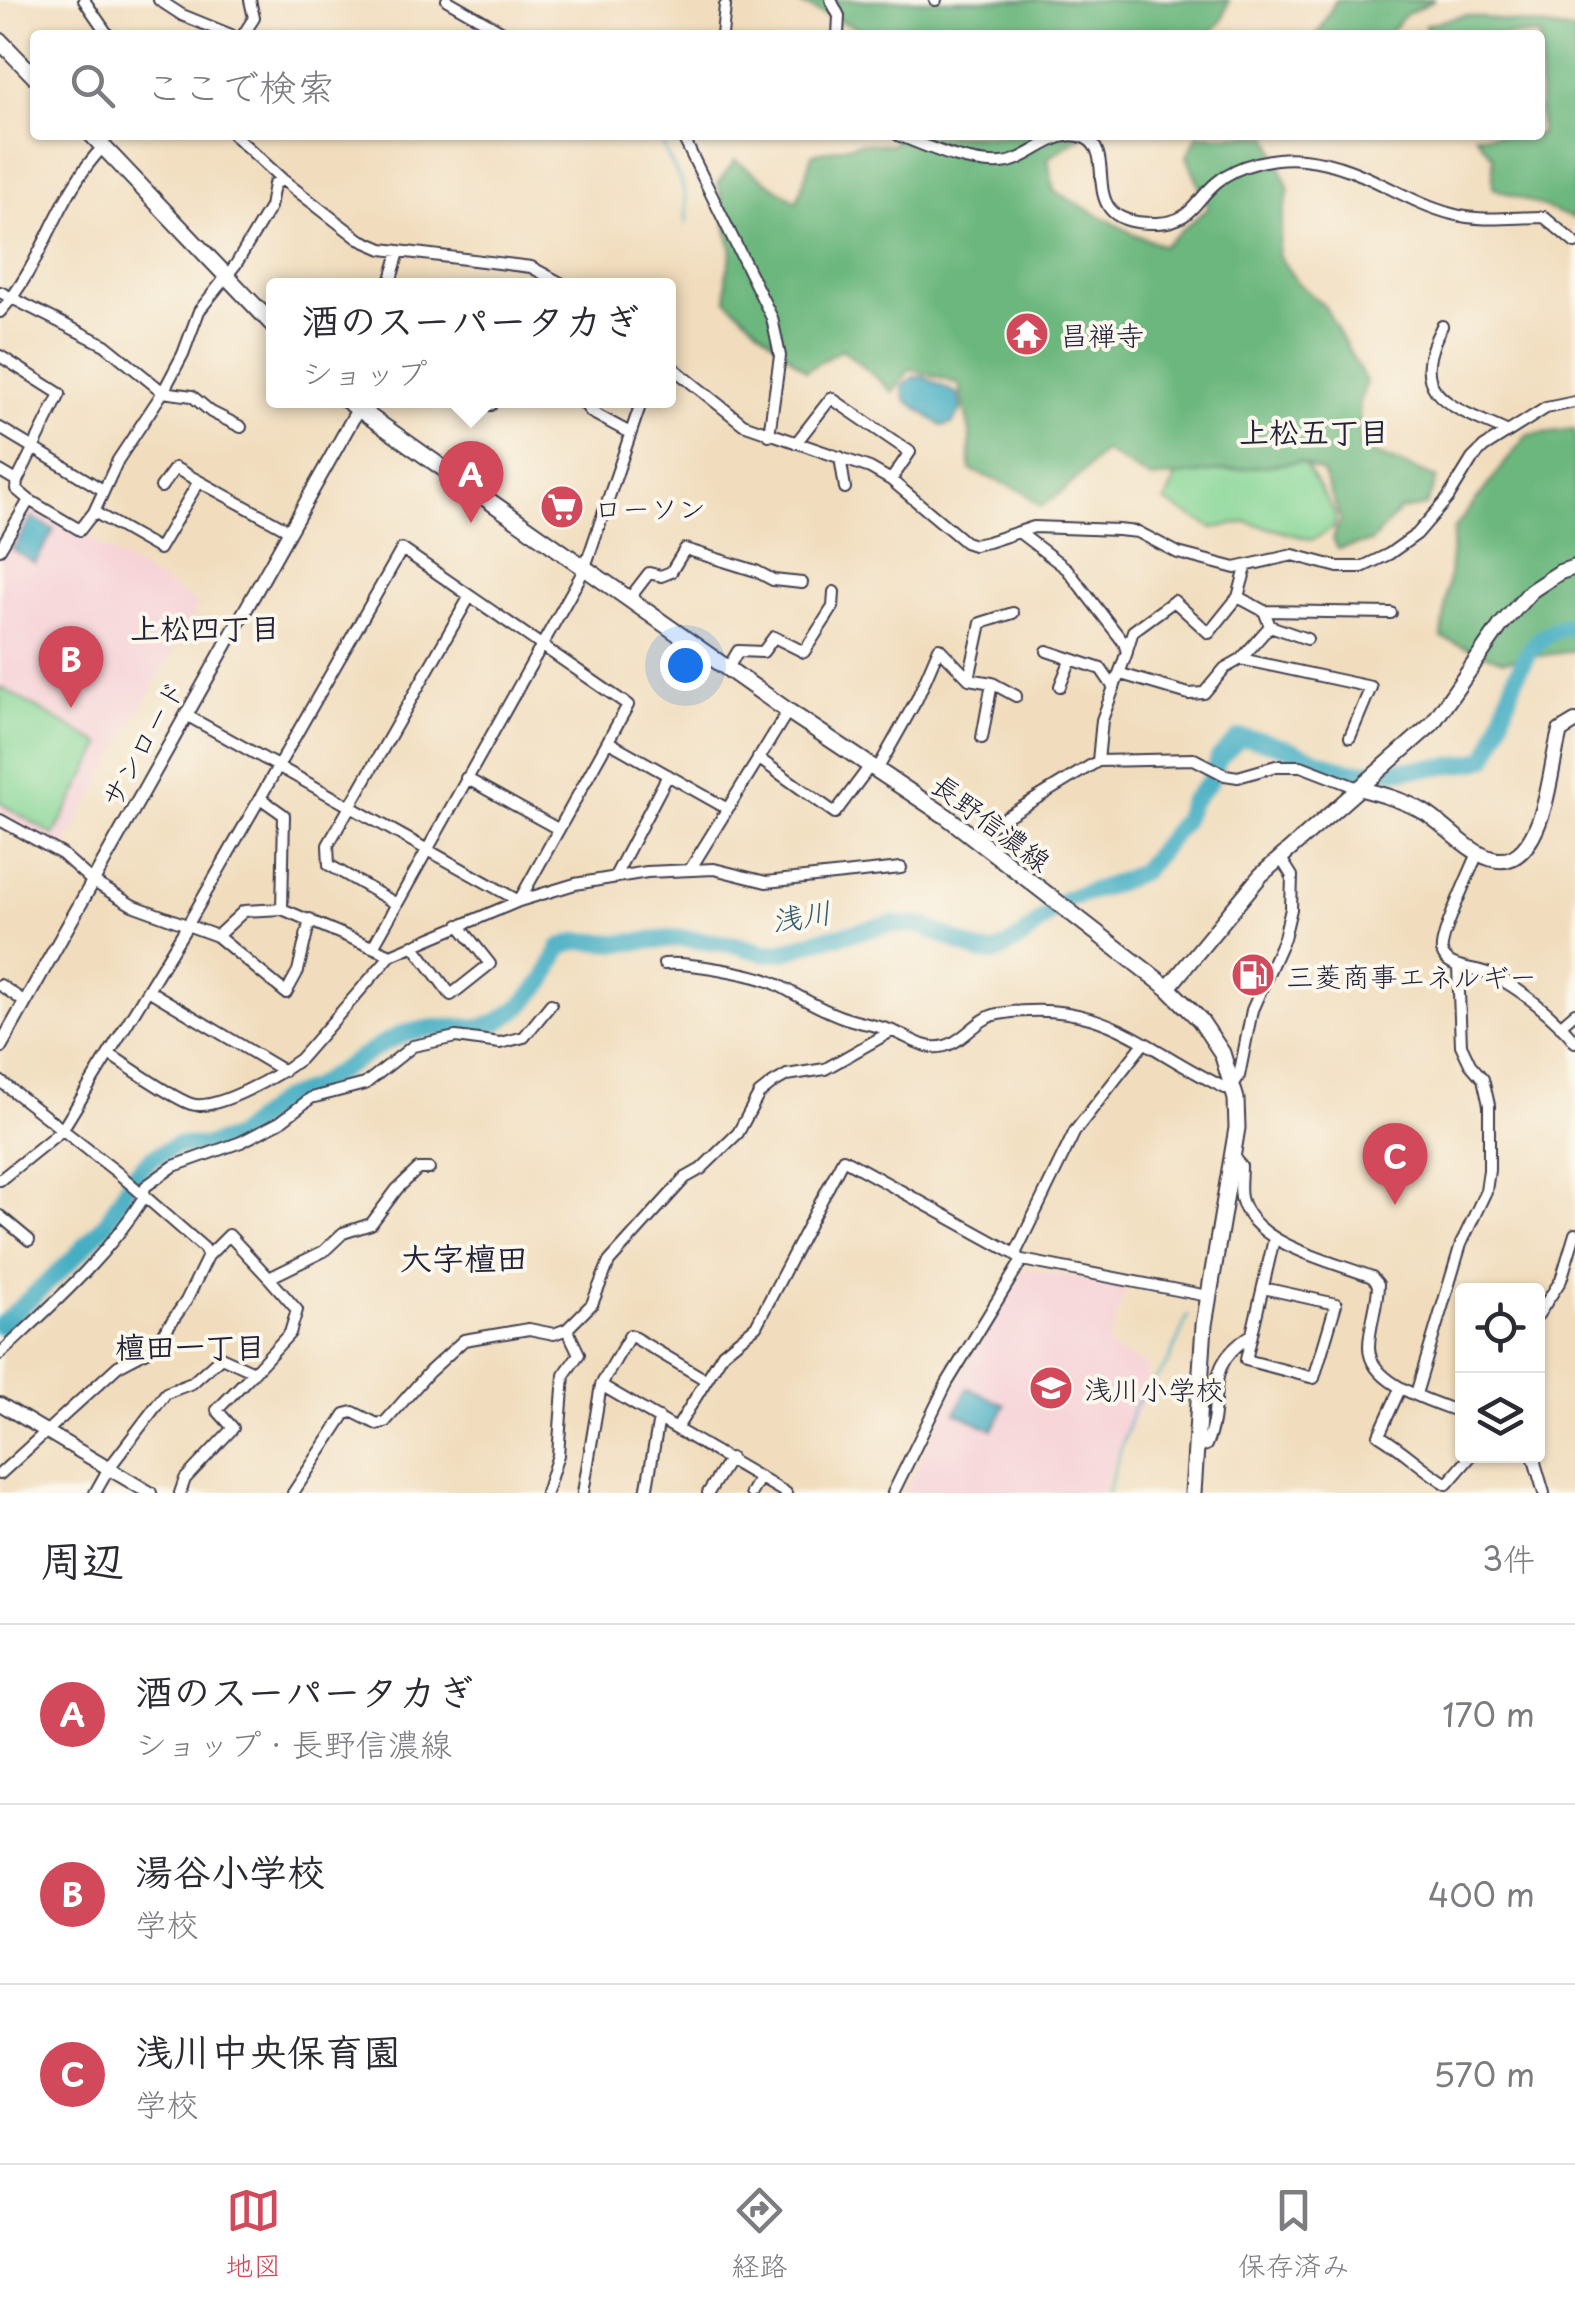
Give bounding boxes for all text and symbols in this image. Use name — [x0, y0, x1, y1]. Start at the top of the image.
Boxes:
search box — [30, 30, 1545, 140]
text: ここで検索 — [145, 57, 335, 114]
icon: search — [65, 58, 120, 113]
popup — [266, 278, 676, 408]
text: 酒のスーパータカぎ — [301, 291, 641, 348]
temple icon: 昌禅寺 — [1004, 311, 1050, 357]
place label: 昌禅寺 — [1060, 313, 1144, 356]
text: ショップ — [301, 348, 428, 396]
district label: 上松五丁目 — [1239, 408, 1389, 453]
pin: A — [438, 440, 504, 523]
supermarket icon: ローソン — [539, 484, 585, 530]
place label: ローソン — [594, 486, 706, 529]
district label: 上松四丁目 — [130, 604, 280, 649]
pin: B — [38, 626, 104, 708]
your location — [660, 640, 711, 691]
street label: サンロード — [89, 671, 195, 815]
street label: 長野信濃線 — [923, 763, 1061, 881]
water label: 浅川 — [768, 888, 834, 942]
fuel station icon: 三菱商事エネルギー — [1230, 952, 1276, 998]
place label: 三菱商事エネルギー — [1286, 954, 1537, 997]
pin: C — [1362, 1122, 1428, 1205]
district label: 大字檀田 — [400, 1233, 528, 1281]
map controls — [1455, 1283, 1545, 1463]
button: locate — [1455, 1283, 1545, 1373]
district label: 檀田一丁目 — [115, 1323, 265, 1368]
school or university icon: 浅川小学校 — [1028, 1365, 1074, 1411]
place label: 浅川小学校 — [1084, 1367, 1224, 1410]
button: layers — [1455, 1373, 1545, 1463]
text: 周辺 — [40, 1527, 124, 1590]
text: 3件 — [1482, 1534, 1535, 1582]
text: 酒のスーパータカぎ — [135, 1662, 475, 1719]
text: A — [60, 1690, 85, 1738]
text: 170 m — [1442, 1690, 1535, 1738]
text: ショップ · 長野信濃線 — [135, 1719, 452, 1767]
text: 湯谷小学校 — [135, 1842, 325, 1899]
text: B — [62, 1870, 83, 1918]
text: 400 m — [1428, 1870, 1535, 1918]
text: 学校 — [135, 1899, 199, 1947]
text: 浅川中央保育園 — [135, 2022, 401, 2079]
text: C — [60, 2050, 85, 2098]
text: 570 m — [1433, 2050, 1535, 2098]
text: 学校 — [135, 2079, 199, 2127]
tab: 地図 — [225, 2183, 281, 2286]
tab: 経路 — [731, 2183, 788, 2286]
tab: 保存済み — [1238, 2183, 1350, 2286]

